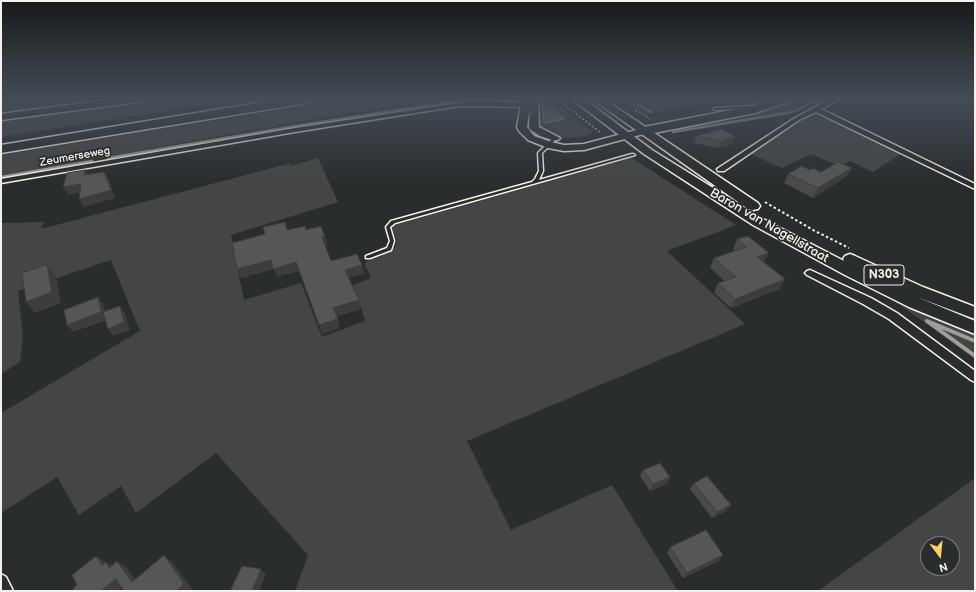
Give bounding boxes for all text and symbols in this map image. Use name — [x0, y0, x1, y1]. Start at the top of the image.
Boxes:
street label: Zeumerseweg — [39, 144, 111, 170]
street label: Baron van Nagellstraat — [707, 186, 831, 266]
road number: N303 — [864, 265, 904, 285]
north arrow — [920, 536, 960, 576]
text: N — [937, 560, 949, 574]

